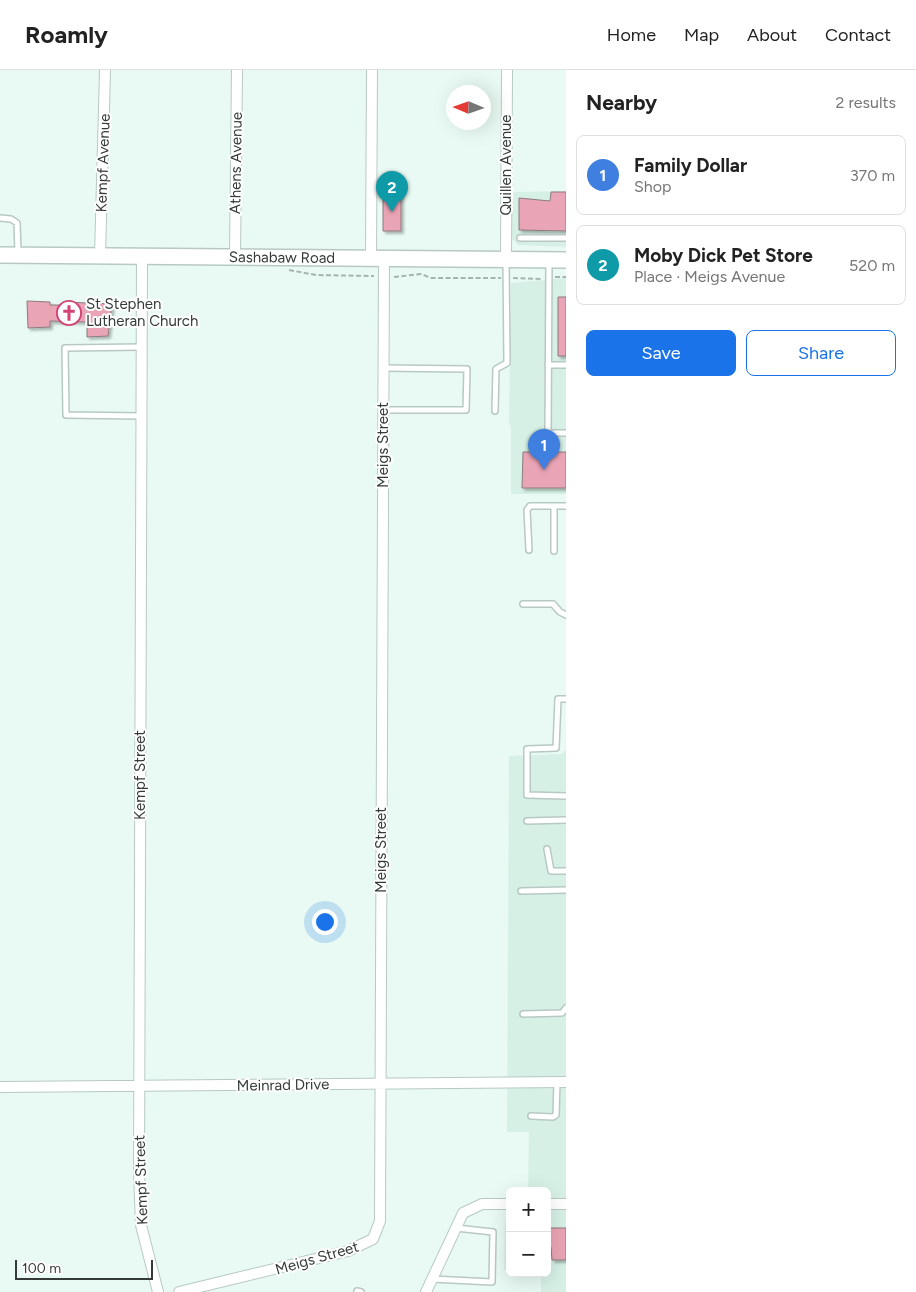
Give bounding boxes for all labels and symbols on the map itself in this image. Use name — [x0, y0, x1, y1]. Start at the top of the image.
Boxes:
north arrow — [446, 85, 491, 130]
street label: Athens Avenue — [226, 112, 246, 214]
street label: Kempf Avenue — [92, 113, 114, 213]
street label: Quillen Avenue — [497, 114, 515, 216]
pin: 2 — [376, 171, 408, 212]
street label: Sashabaw Road — [229, 248, 335, 267]
place label: St Stephen Lutheran Church — [86, 295, 198, 330]
church icon: St Stephen Lutheran Church — [56, 300, 82, 326]
street label: Meigs Street — [374, 402, 392, 488]
pin: 1 — [528, 429, 560, 470]
street label: Kempf Street — [131, 730, 149, 820]
street label: Meigs Street — [372, 807, 390, 893]
your location — [312, 909, 338, 935]
street label: Meinrad Drive — [237, 1075, 329, 1095]
street label: Kempf Street — [130, 1134, 152, 1225]
street label: Meigs Street — [273, 1237, 361, 1278]
scale bar — [15, 1257, 152, 1280]

